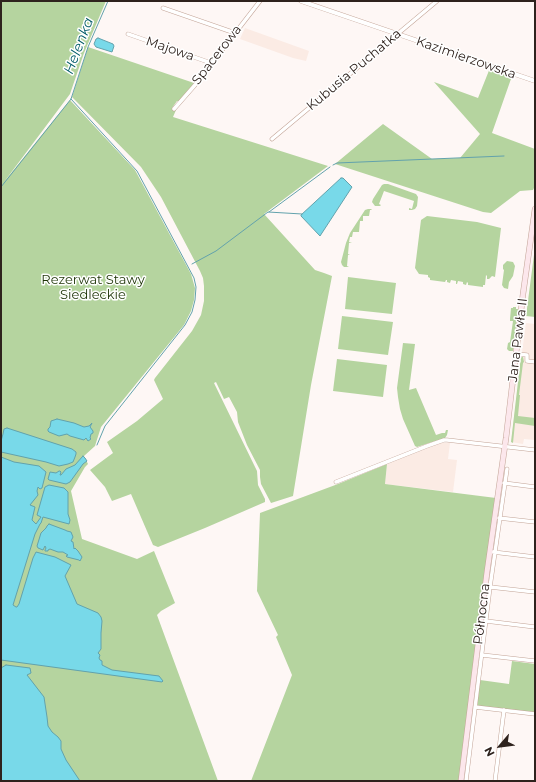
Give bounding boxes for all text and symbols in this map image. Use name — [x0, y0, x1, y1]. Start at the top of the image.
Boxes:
water label: Helenka — [61, 15, 97, 77]
street label: Spacerowa — [189, 22, 245, 88]
street label: Kubusia Puchatka — [304, 26, 404, 114]
street label: Majowa — [144, 33, 196, 65]
street label: Kazimierzowska — [414, 34, 518, 82]
park label: Rezerwat Stawy Siedleckie — [41, 272, 145, 303]
street label: Jana Pawła II — [505, 297, 531, 383]
street label: Północna — [471, 582, 493, 646]
north arrow — [480, 726, 520, 766]
text: N — [481, 744, 498, 759]

